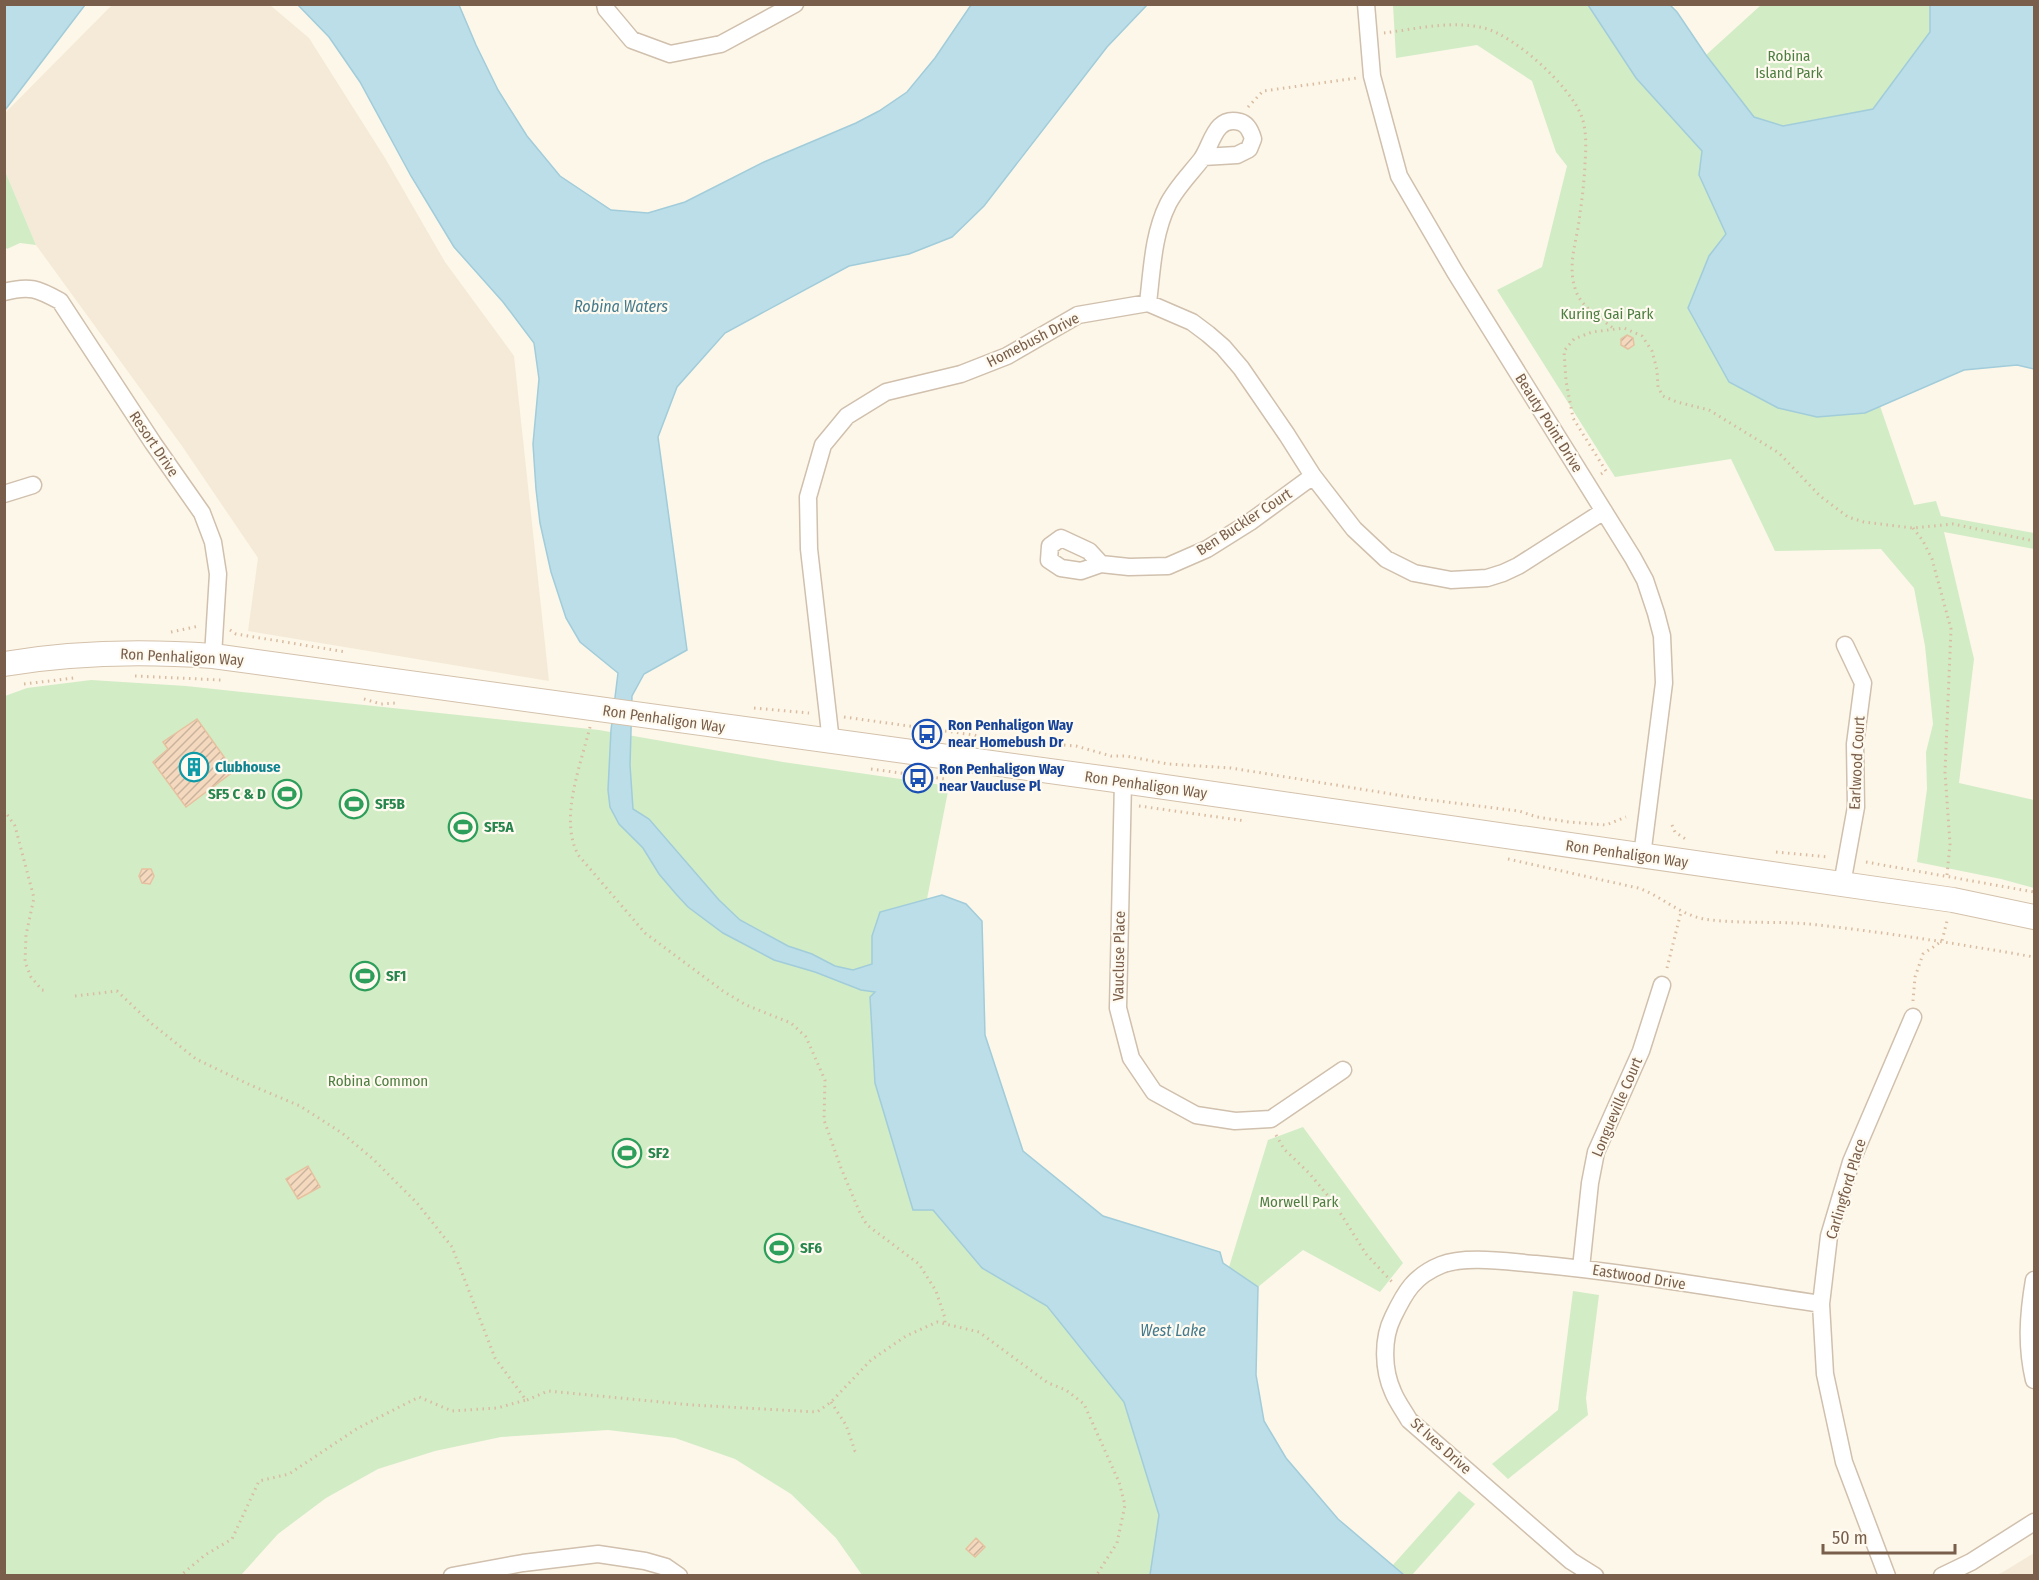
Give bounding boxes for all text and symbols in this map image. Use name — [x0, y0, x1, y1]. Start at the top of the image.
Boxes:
park label: Robina Island Park — [1755, 47, 1823, 82]
water label: Robina Waters — [574, 297, 668, 316]
park label: Kuring Gai Park — [1560, 305, 1654, 323]
street label: Homebush Drive — [984, 309, 1082, 371]
street label: Beauty Point Drive — [1511, 370, 1587, 476]
street label: Resort Drive — [126, 408, 182, 480]
street label: Ben Buckler Court — [1193, 485, 1295, 559]
street label: Ron Penhaligon Way — [120, 645, 244, 669]
street label: Ron Penhaligon Way — [602, 701, 727, 737]
place label: Ron Penhaligon Way near Homebush Dr — [948, 716, 1074, 751]
street label: Earlwood Court — [1846, 716, 1868, 810]
bus stop icon: Ron Penhaligon Way near Homebush Dr — [911, 718, 943, 750]
building icon: Clubhouse — [178, 751, 210, 783]
place label: Clubhouse — [215, 758, 281, 776]
place label: Ron Penhaligon Way near Vaucluse Pl — [939, 760, 1065, 795]
bus stop icon: Ron Penhaligon Way near Vaucluse Pl — [902, 762, 934, 794]
street label: Ron Penhaligon Way — [1084, 767, 1209, 803]
sports icon: SF5 C & D — [271, 778, 303, 810]
place label: SF5 C & D — [208, 785, 266, 803]
sports icon: SF5B — [338, 788, 370, 820]
place label: SF5B — [375, 795, 405, 813]
sports icon: SF5A — [447, 811, 479, 843]
place label: SF5A — [484, 818, 514, 836]
street label: Ron Penhaligon Way — [1565, 836, 1690, 872]
street label: Vaucluse Place — [1109, 911, 1129, 1001]
sports icon: SF1 — [349, 960, 381, 992]
place label: SF1 — [386, 967, 406, 985]
street label: Longueville Court — [1588, 1054, 1646, 1160]
park label: Robina Common — [328, 1072, 428, 1090]
sports icon: SF2 — [611, 1137, 643, 1169]
street label: Carlingford Place — [1822, 1137, 1870, 1241]
place label: SF2 — [648, 1144, 669, 1162]
park label: Morwell Park — [1259, 1193, 1339, 1211]
sports icon: SF6 — [763, 1232, 795, 1264]
place label: SF6 — [800, 1239, 822, 1257]
street label: Eastwood Drive — [1591, 1261, 1687, 1293]
water label: West Lake — [1140, 1321, 1206, 1340]
street label: St Ives Drive — [1407, 1414, 1475, 1478]
scale bar — [1823, 1517, 1955, 1555]
text: 50 m — [1832, 1527, 1868, 1549]

